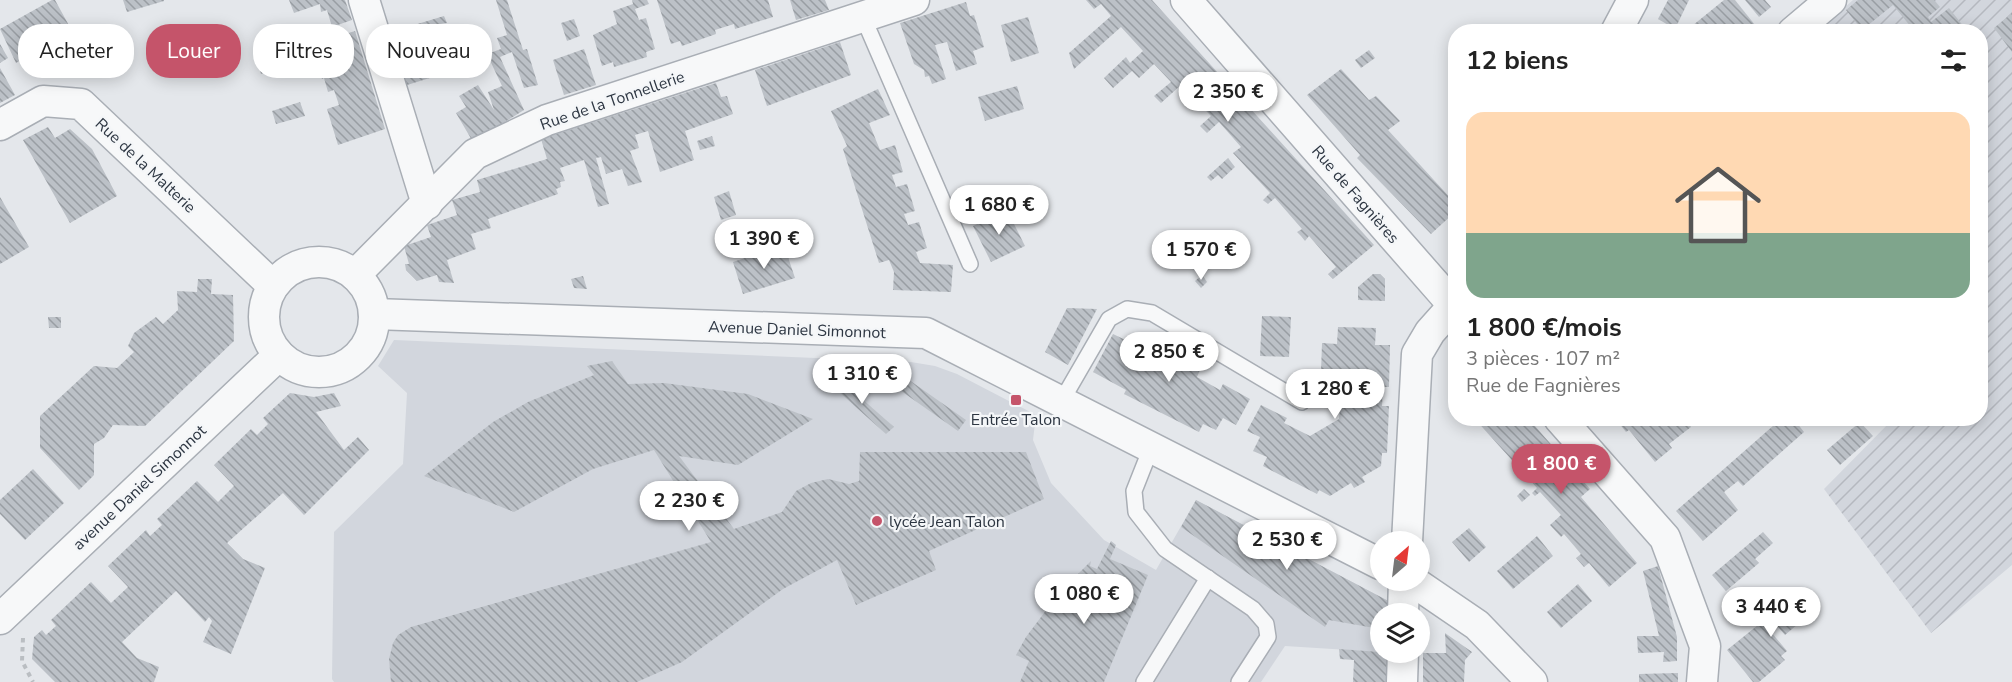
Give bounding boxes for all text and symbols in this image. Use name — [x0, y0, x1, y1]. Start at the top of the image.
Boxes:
chip: Acheter — [18, 24, 134, 78]
chip: Louer — [146, 24, 241, 78]
chip: Filtres — [253, 24, 354, 78]
chip: Nouveau — [366, 24, 492, 78]
text: 12 biens — [1466, 43, 1568, 78]
icon: filters — [1937, 44, 1970, 77]
street label: Rue de la Tonnellerie — [537, 66, 688, 136]
pin: 2 350 € — [1173, 72, 1283, 123]
text: 2 350 € — [1193, 78, 1263, 105]
street label: Rue de la Malterie — [90, 113, 200, 218]
street label: Rue de Fagnières — [1306, 141, 1404, 249]
icon: home — [1664, 151, 1772, 259]
pin: 1 680 € — [944, 185, 1054, 236]
text: 1 680 € — [964, 191, 1034, 218]
pin: 1 390 € — [709, 219, 819, 270]
text: 1 390 € — [729, 225, 799, 252]
pin: 1 570 € — [1146, 230, 1256, 281]
text: 1 570 € — [1166, 236, 1236, 263]
text: 1 800 €/mois — [1466, 310, 1622, 345]
street label: Avenue Daniel Simonnot — [708, 316, 887, 344]
pin: 2 850 € — [1114, 332, 1224, 383]
text: 2 850 € — [1134, 338, 1204, 365]
text: 3 pièces · 107 m² — [1466, 345, 1620, 372]
pin: 1 310 € — [807, 354, 917, 405]
text: 1 310 € — [827, 360, 897, 387]
pin: 1 280 € — [1280, 369, 1390, 420]
text: Rue de Fagnières — [1466, 372, 1621, 399]
text: 1 280 € — [1300, 375, 1370, 402]
marker: Entrée Talon — [1009, 393, 1023, 407]
place label: Entrée Talon — [971, 409, 1061, 431]
street label: avenue Daniel Simonnot — [68, 420, 211, 555]
pin: 1 800 € — [1506, 444, 1616, 495]
text: 1 800 € — [1526, 450, 1596, 477]
pin: 2 230 € — [634, 481, 744, 532]
text: 2 230 € — [654, 487, 724, 514]
place label: lycée Jean Talon — [889, 511, 1005, 533]
marker: lycée Jean Talon — [870, 514, 884, 528]
pin: 2 530 € — [1232, 520, 1342, 571]
text: 2 530 € — [1252, 526, 1322, 553]
north arrow — [1370, 531, 1430, 591]
map controls — [1370, 531, 1430, 663]
pin: 1 080 € — [1029, 574, 1139, 625]
text: 1 080 € — [1049, 580, 1119, 607]
pin: 3 440 € — [1716, 587, 1826, 638]
text: 3 440 € — [1736, 593, 1806, 620]
button: layers — [1370, 603, 1430, 663]

